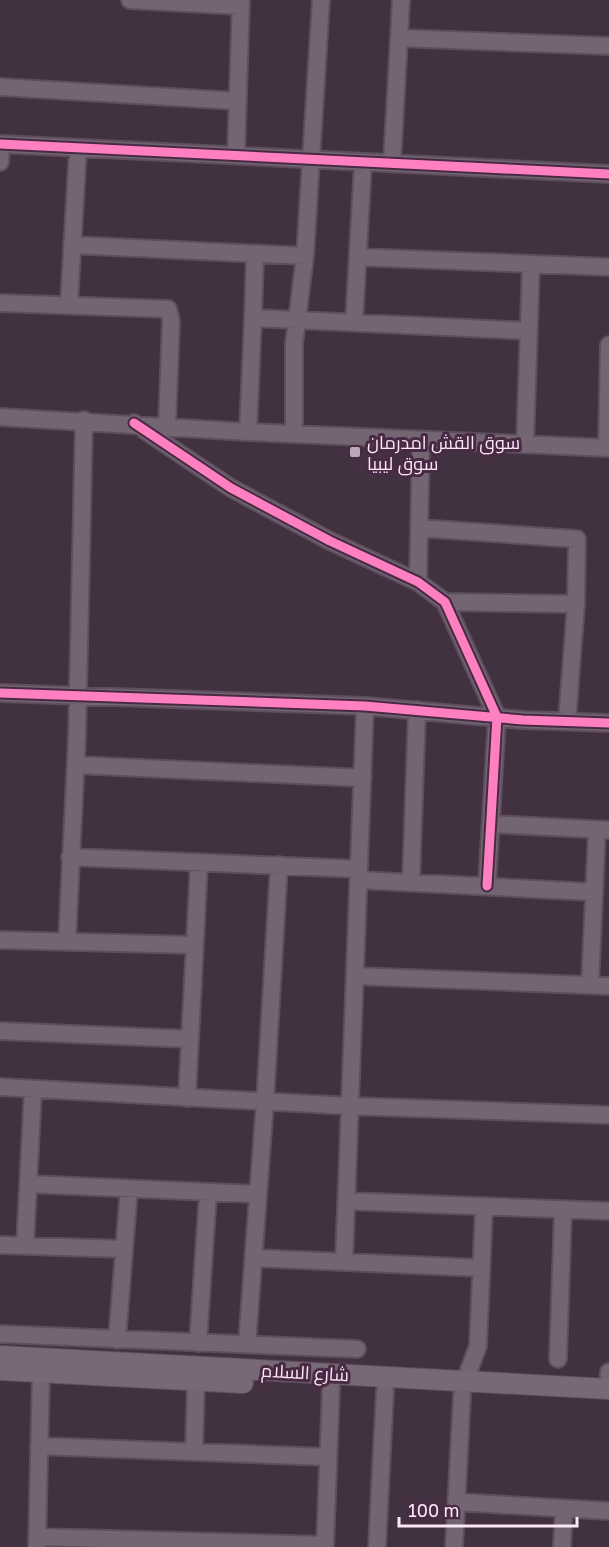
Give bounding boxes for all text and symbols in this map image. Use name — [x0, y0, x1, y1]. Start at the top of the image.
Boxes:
place label: سوق القش امدرمان سوق ليبيا — [367, 431, 520, 476]
marker: سوق القش امدرمان سوق ليبيا — [348, 445, 362, 459]
street label: شارع السلام — [260, 1359, 350, 1387]
scale bar — [399, 1490, 578, 1528]
text: 100 m — [408, 1499, 459, 1521]

